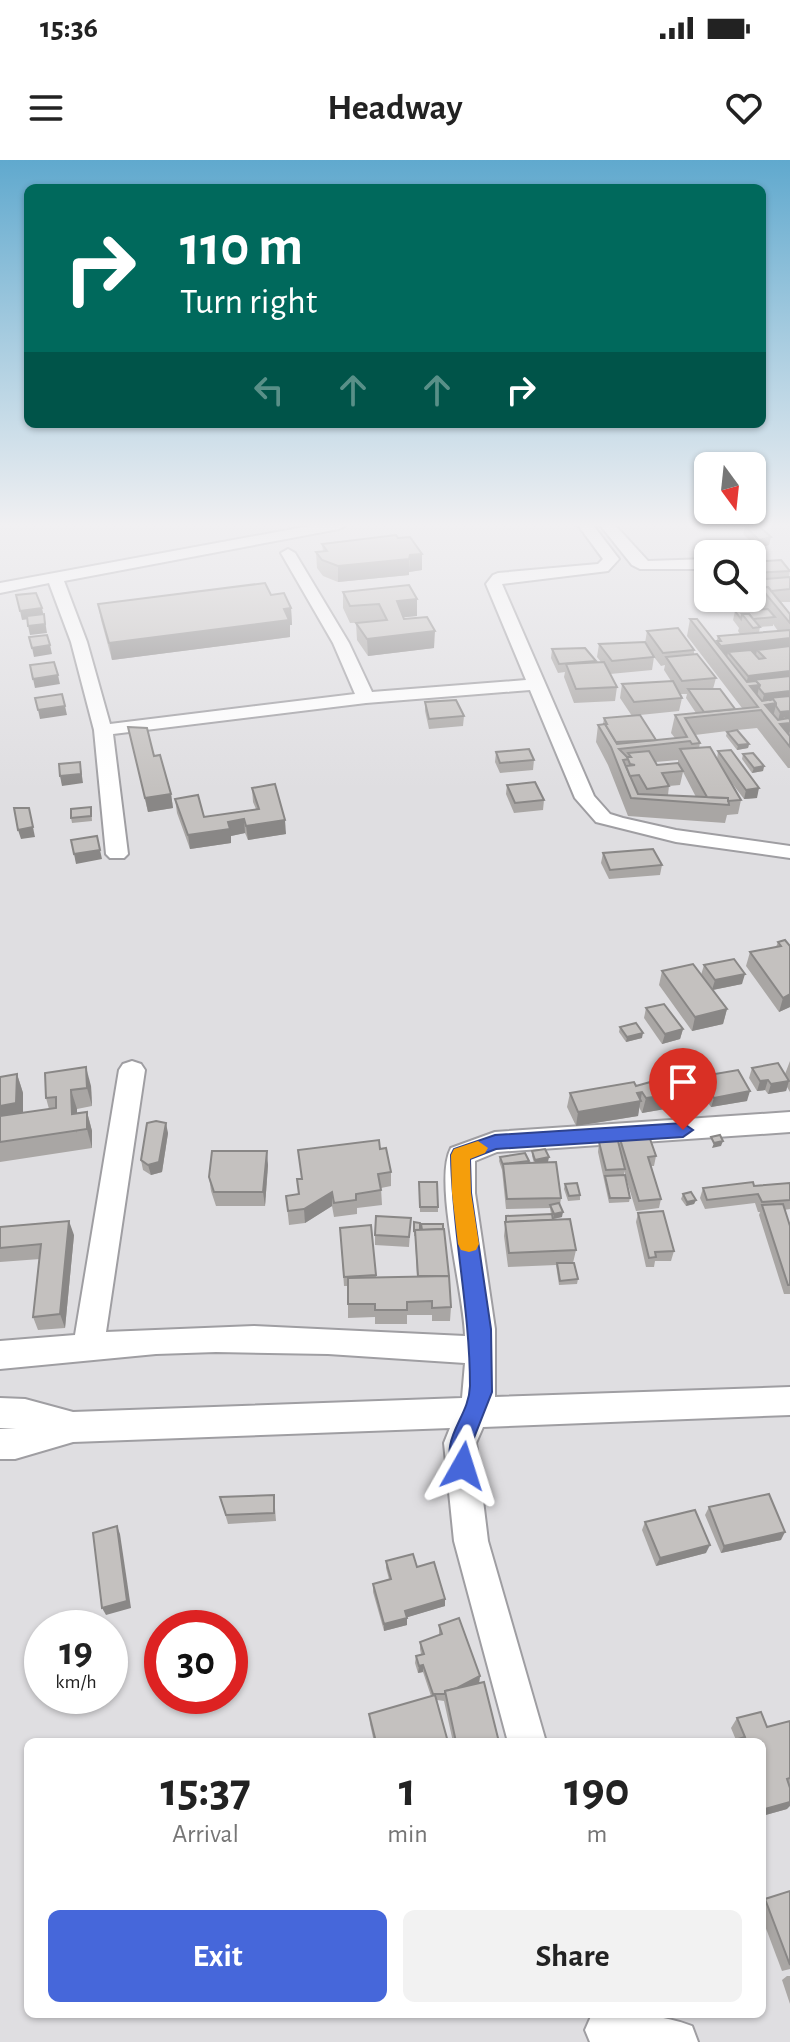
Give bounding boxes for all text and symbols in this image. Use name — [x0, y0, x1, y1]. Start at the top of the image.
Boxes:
text: 15:36 — [40, 13, 98, 43]
icon: menu — [24, 86, 68, 130]
icon: heart — [722, 86, 766, 130]
text: Headway — [327, 90, 463, 126]
icon: right — [48, 216, 152, 320]
text: 110 m — [180, 219, 303, 275]
text: Turn right — [180, 284, 317, 320]
icon: left — [247, 368, 291, 412]
icon: ahead — [331, 368, 375, 412]
icon: ahead — [415, 368, 459, 412]
icon: right — [499, 368, 543, 412]
north arrow — [694, 452, 766, 524]
map controls — [694, 452, 766, 612]
button: search — [694, 540, 766, 612]
pin — [649, 1048, 717, 1130]
icon: arrive — [661, 1060, 705, 1104]
position arrow — [421, 1424, 505, 1508]
speed limit sign: 30 — [144, 1610, 248, 1714]
text: 19 — [59, 1632, 93, 1672]
text: km/h — [55, 1672, 97, 1692]
text: 15:37 — [160, 1767, 251, 1815]
text: 1 — [399, 1767, 416, 1815]
text: 190 — [564, 1767, 630, 1815]
text: Arrival — [172, 1821, 239, 1847]
text: min — [387, 1821, 428, 1847]
text: m — [586, 1821, 607, 1847]
button: Exit — [48, 1910, 387, 2002]
button: Share — [403, 1910, 742, 2002]

